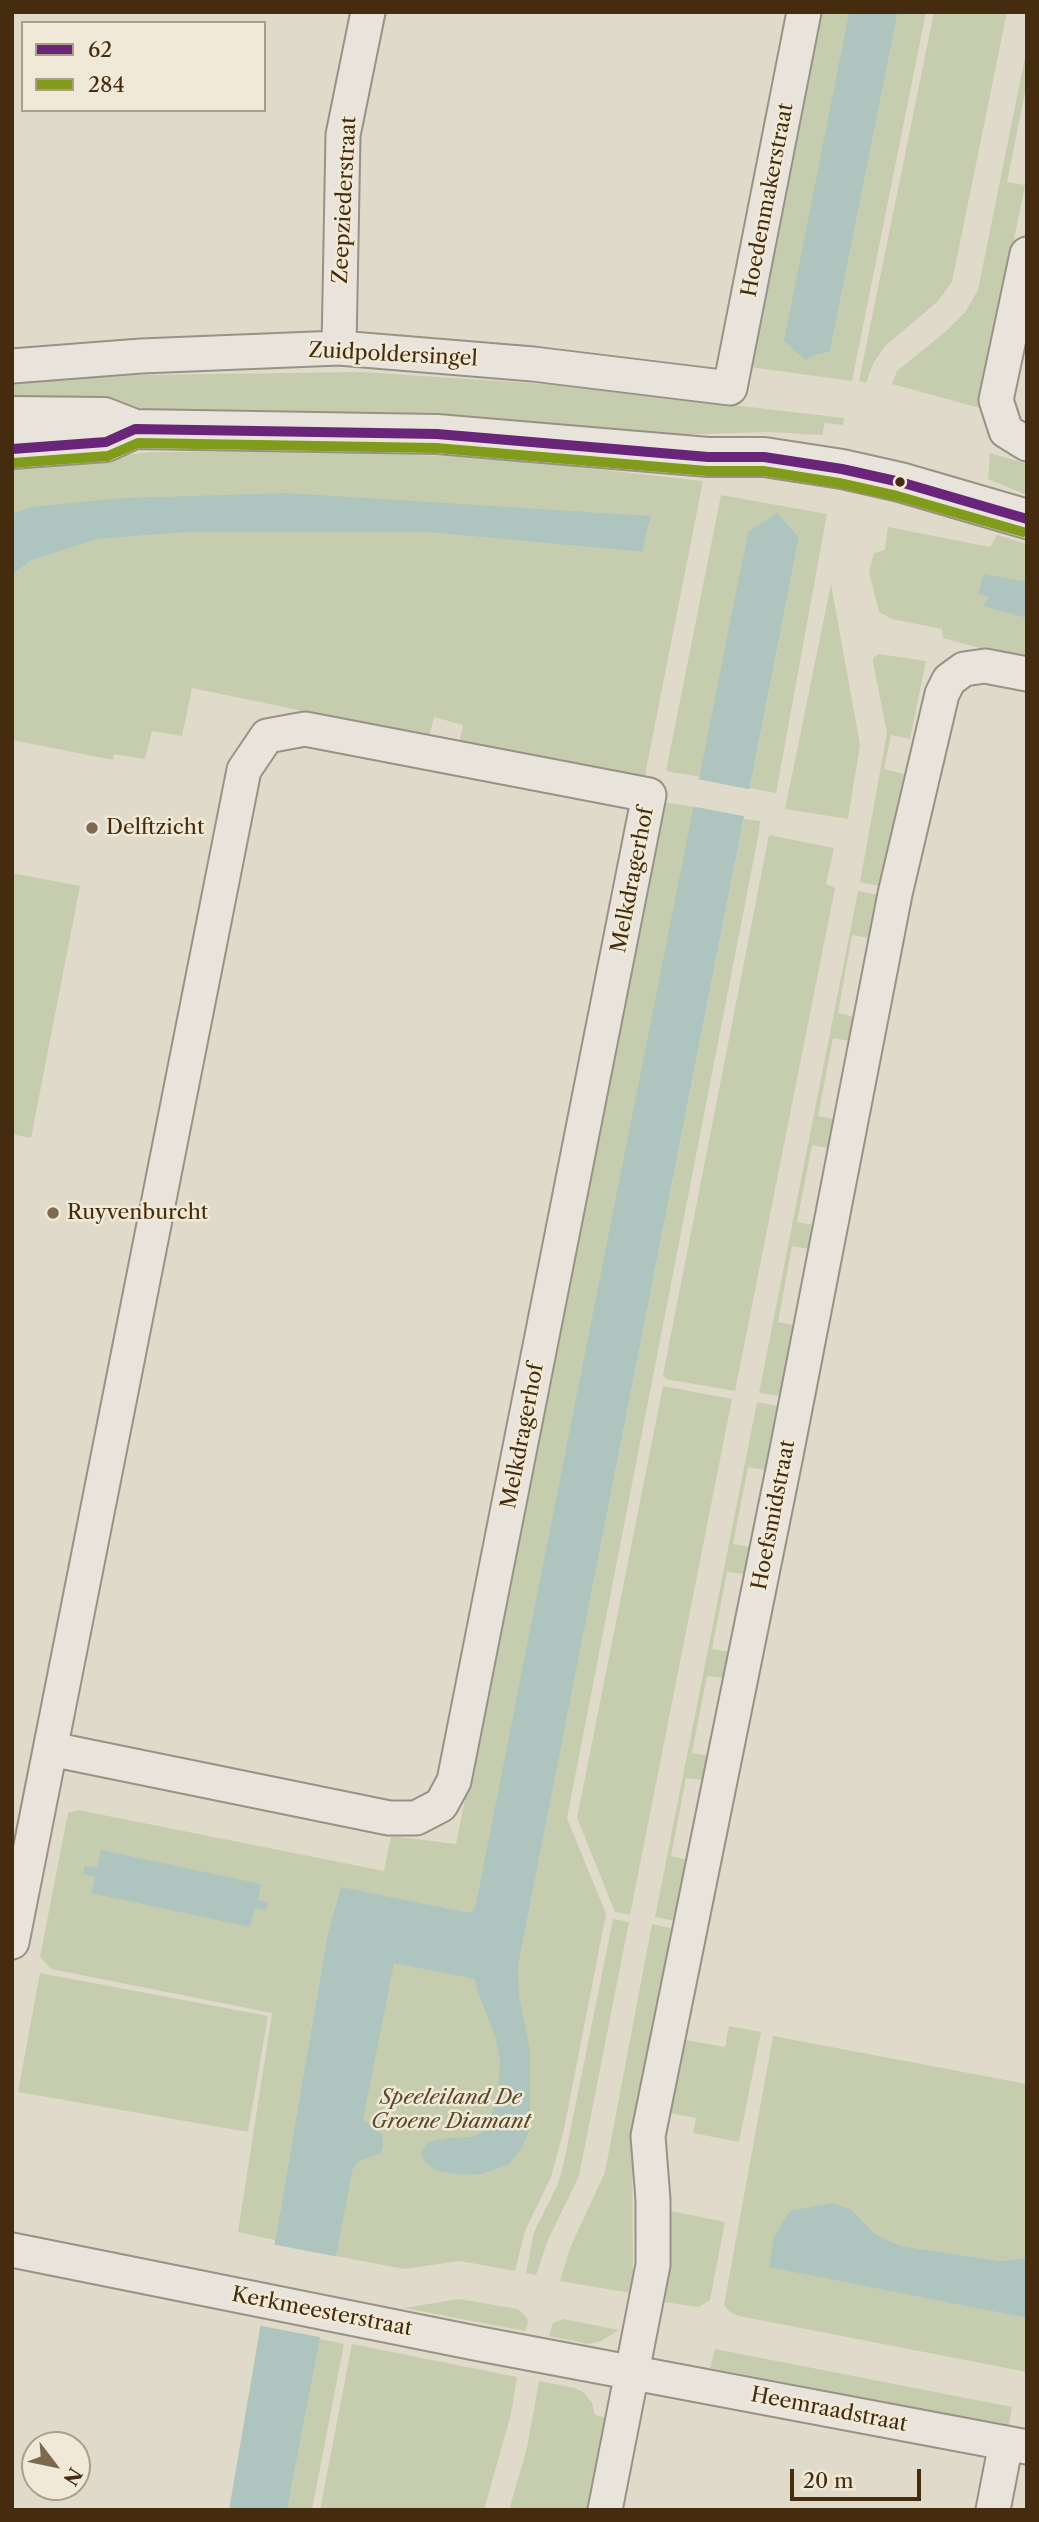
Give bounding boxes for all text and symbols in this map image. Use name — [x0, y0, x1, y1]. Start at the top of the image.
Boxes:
legend — [21, 21, 266, 112]
text: 62 — [88, 37, 112, 62]
text: 284 — [88, 72, 125, 97]
street label: Hoedenmakerstraat — [737, 101, 799, 299]
street label: Zeepziederstraat — [328, 116, 362, 284]
street label: Zuidpoldersingel — [308, 338, 478, 372]
unlabelled marker — [893, 475, 907, 489]
street label: Melkdragerhof — [607, 805, 659, 955]
place label: Delftzicht — [106, 815, 204, 841]
marker: Delftzicht — [84, 820, 100, 836]
place label: Ruyvenburcht — [67, 1200, 208, 1226]
marker: Ruyvenburcht — [45, 1205, 61, 1221]
street label: Melkdragerhof — [497, 1361, 549, 1511]
street label: Hoefsmidstraat — [747, 1438, 801, 1592]
park label: Speeleiland De Groene Diamant — [371, 2085, 531, 2135]
street label: Kerkmeesterstraat — [230, 2282, 414, 2342]
street label: Heemraadstraat — [749, 2382, 909, 2438]
north arrow — [21, 2431, 91, 2501]
scale bar — [794, 2456, 925, 2500]
text: N — [58, 2463, 87, 2489]
text: 20 m — [803, 2468, 854, 2493]

